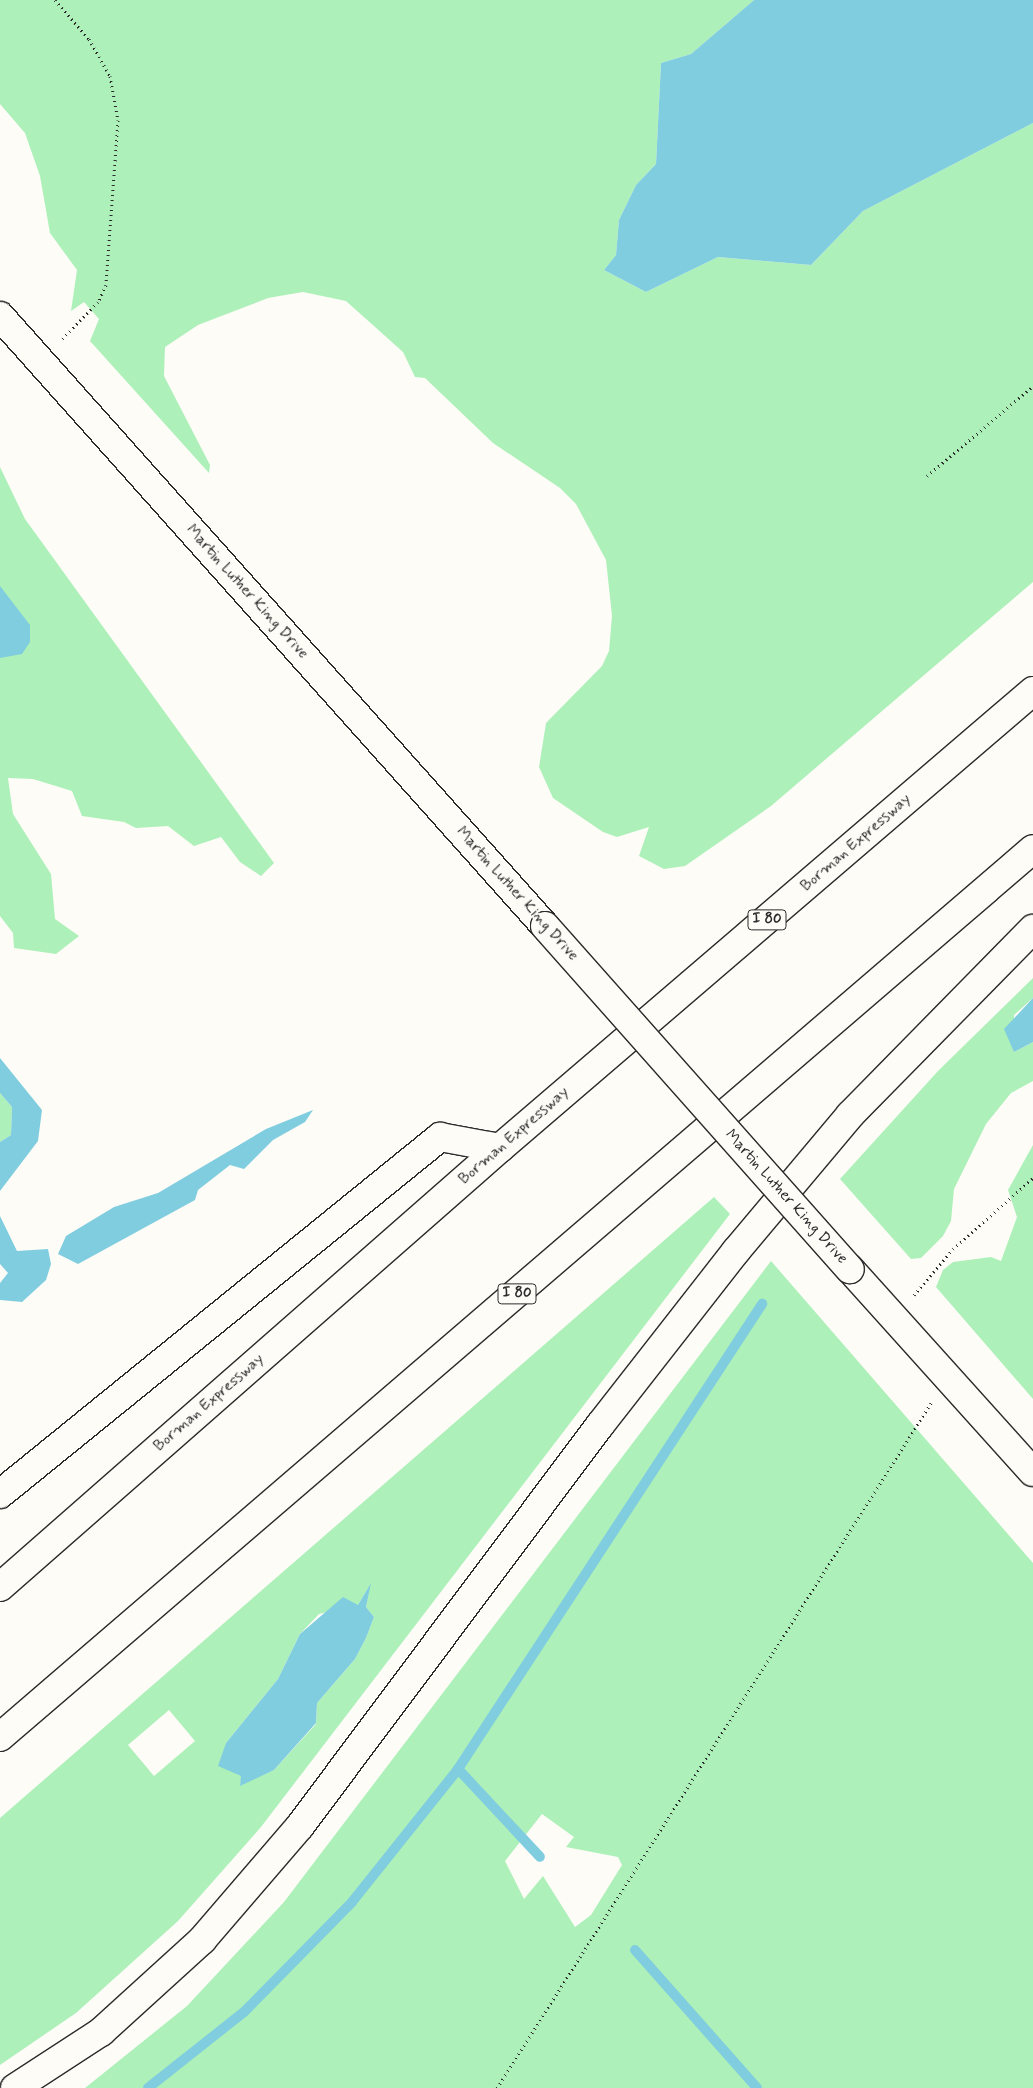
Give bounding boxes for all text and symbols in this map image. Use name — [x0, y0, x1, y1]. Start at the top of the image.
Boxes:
street label: Martin Luther King Drive — [182, 522, 312, 662]
street label: Borman Expressway — [795, 788, 917, 898]
street label: Martin Luther King Drive — [452, 824, 582, 964]
road number: I 80 — [747, 908, 787, 932]
street label: Borman Expressway — [453, 1081, 575, 1191]
street label: Martin Luther King Drive — [721, 1127, 851, 1267]
road number: I 80 — [497, 1282, 537, 1306]
street label: Borman Expressway — [148, 1348, 270, 1458]

